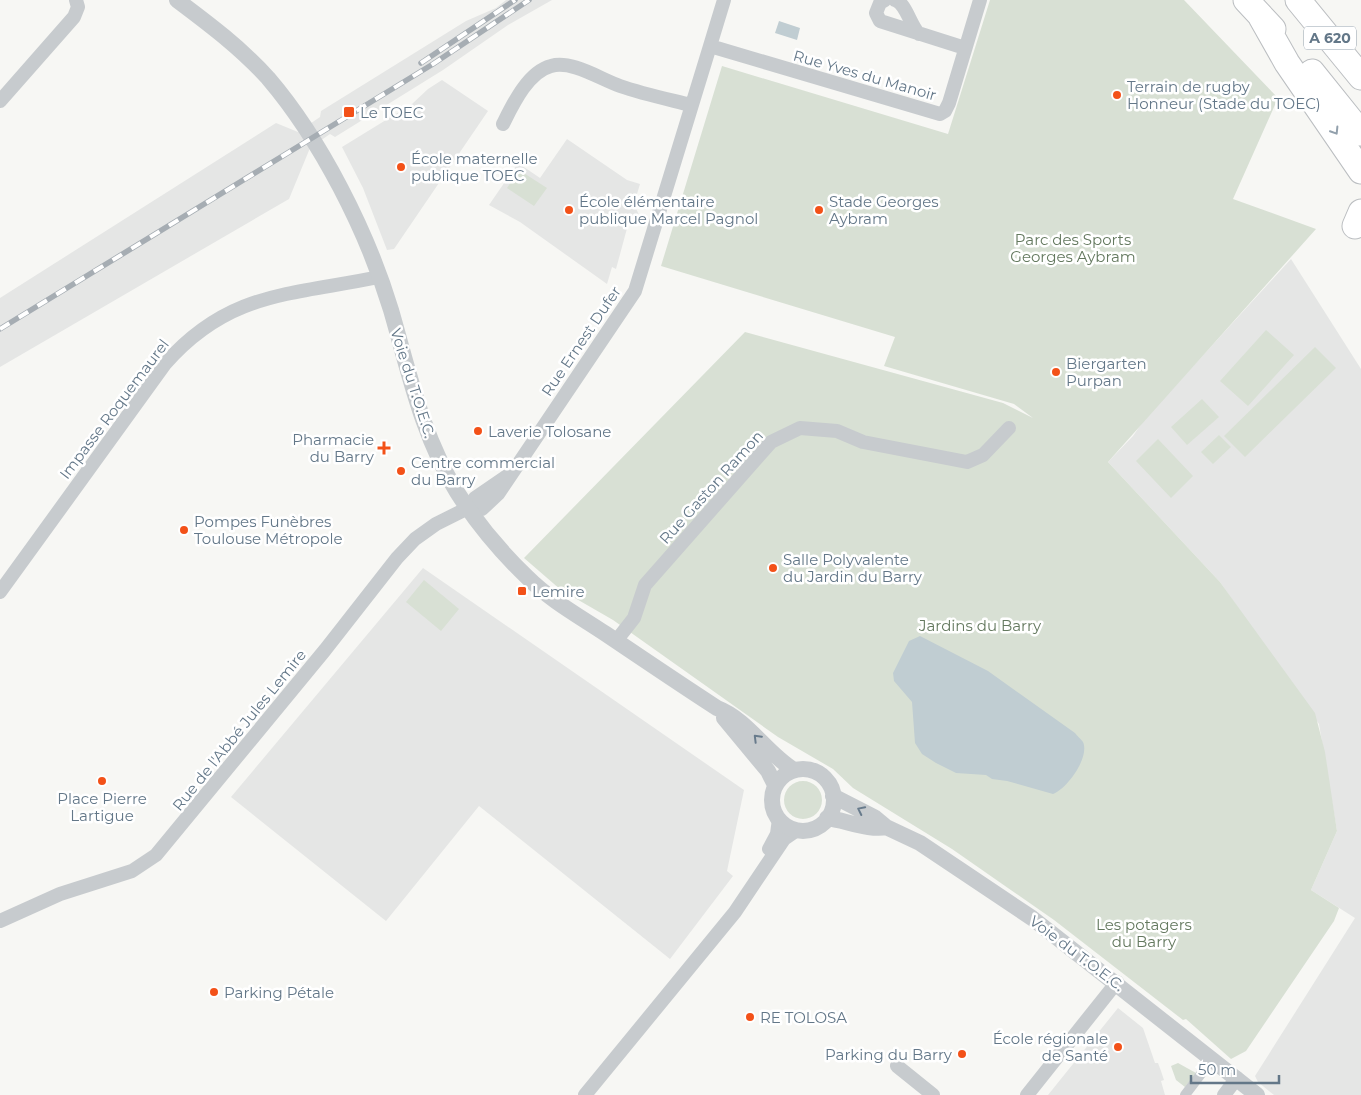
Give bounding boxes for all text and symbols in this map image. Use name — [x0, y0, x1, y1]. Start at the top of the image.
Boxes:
road number: A 620 — [1304, 26, 1356, 49]
street label: Rue Yves du Manoir — [791, 45, 939, 105]
place label: Terrain de rugby Honneur (Stade du TOEC) — [1127, 77, 1321, 113]
marker: Terrain de rugby Honneur (Stade du TOEC) — [1111, 89, 1123, 101]
place label: Le TOEC — [360, 103, 424, 122]
marker: Le TOEC — [342, 105, 356, 119]
one-way arrow — [1329, 126, 1339, 135]
place label: École maternelle publique TOEC — [411, 149, 538, 185]
marker: École maternelle publique TOEC — [395, 161, 407, 173]
place label: École élémentaire publique Marcel Pagnol — [579, 192, 758, 228]
place label: Stade Georges Aybram — [829, 192, 939, 228]
marker: École élémentaire publique Marcel Pagnol — [563, 204, 575, 216]
marker: Stade Georges Aybram — [813, 204, 825, 216]
park label: Parc des Sports Georges Aybram — [1010, 230, 1136, 266]
street label: Rue Ernest Dufer — [537, 282, 625, 400]
street label: Voie du T.O.E.C. — [386, 326, 440, 440]
street label: Impasse Roquemaurel — [55, 335, 173, 483]
place label: Biergarten Purpan — [1066, 354, 1147, 390]
marker: Biergarten Purpan — [1050, 366, 1062, 378]
place label: Laverie Tolosane — [488, 422, 611, 441]
marker: Laverie Tolosane — [472, 425, 484, 437]
street label: Rue Gaston Ramon — [655, 426, 767, 548]
place label: Pharmacie du Barry — [292, 430, 375, 466]
marker: Pharmacie du Barry — [378, 442, 390, 454]
place label: Centre commercial du Barry — [411, 453, 555, 489]
marker: Centre commercial du Barry — [395, 465, 407, 477]
place label: Pompes Funèbres Toulouse Métropole — [194, 512, 342, 548]
marker: Pompes Funèbres Toulouse Métropole — [178, 524, 190, 536]
place label: Salle Polyvalente du Jardin du Barry — [783, 550, 923, 586]
marker: Salle Polyvalente du Jardin du Barry — [767, 562, 779, 574]
place label: Lemire — [532, 582, 585, 601]
marker: Lemire — [516, 585, 528, 597]
park label: Jardins du Barry — [918, 616, 1042, 635]
street label: Rue de l'Abbé Jules Lemire — [168, 645, 310, 815]
one-way arrow — [754, 735, 763, 744]
marker: Place Pierre Lartigue — [96, 775, 108, 787]
place label: Place Pierre Lartigue — [57, 789, 147, 825]
one-way arrow — [857, 806, 866, 816]
street label: Voie du T.O.E.C. — [1026, 911, 1128, 995]
park label: Les potagers du Barry — [1096, 915, 1192, 951]
place label: Parking Pétale — [224, 983, 334, 1002]
marker: Parking Pétale — [208, 986, 220, 998]
place label: RE TOLOSA — [760, 1008, 847, 1027]
marker: RE TOLOSA — [744, 1011, 756, 1023]
place label: École régionale de Santé — [993, 1029, 1108, 1065]
marker: École régionale de Santé — [1112, 1041, 1124, 1053]
place label: Parking du Barry — [825, 1045, 953, 1064]
marker: Parking du Barry — [956, 1048, 968, 1060]
scale bar — [1191, 1052, 1278, 1084]
text: 50 m — [1198, 1060, 1236, 1079]

